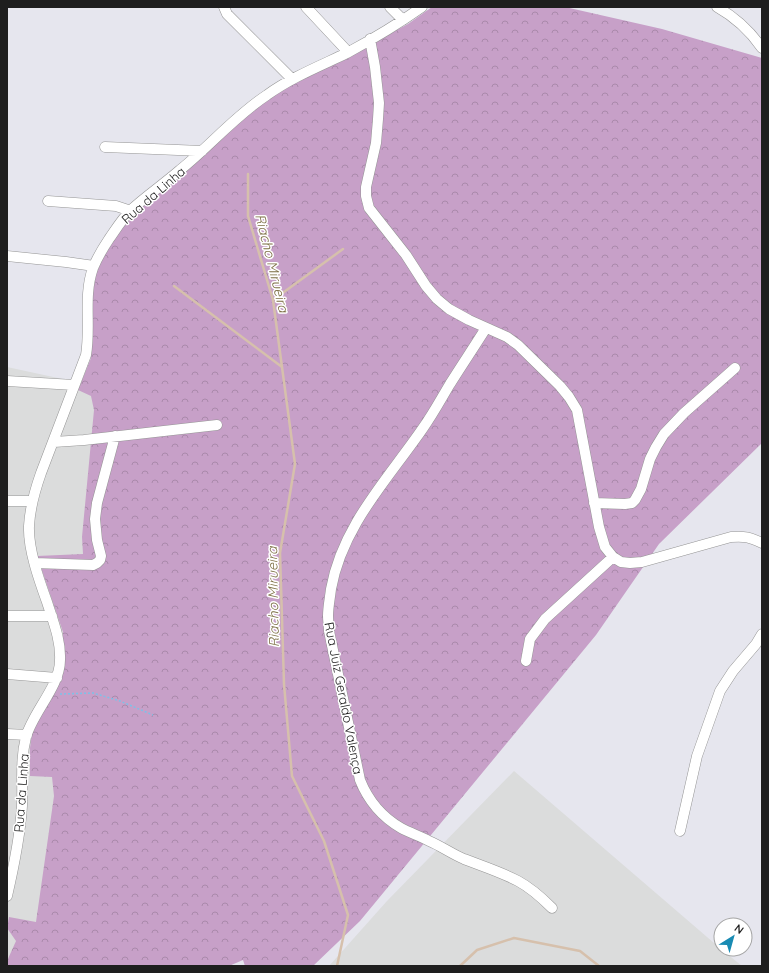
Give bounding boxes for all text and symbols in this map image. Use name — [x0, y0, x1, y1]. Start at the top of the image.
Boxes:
street label: Rua da Linha — [118, 163, 188, 227]
water label: Riacho Mirueira — [251, 212, 293, 316]
water label: Riacho Mirueira — [263, 545, 283, 648]
street label: Rua Juiz Geraldo Valença — [321, 621, 367, 775]
street label: Rua da Linha — [10, 753, 32, 833]
north arrow — [713, 917, 753, 957]
text: N — [732, 921, 746, 937]

